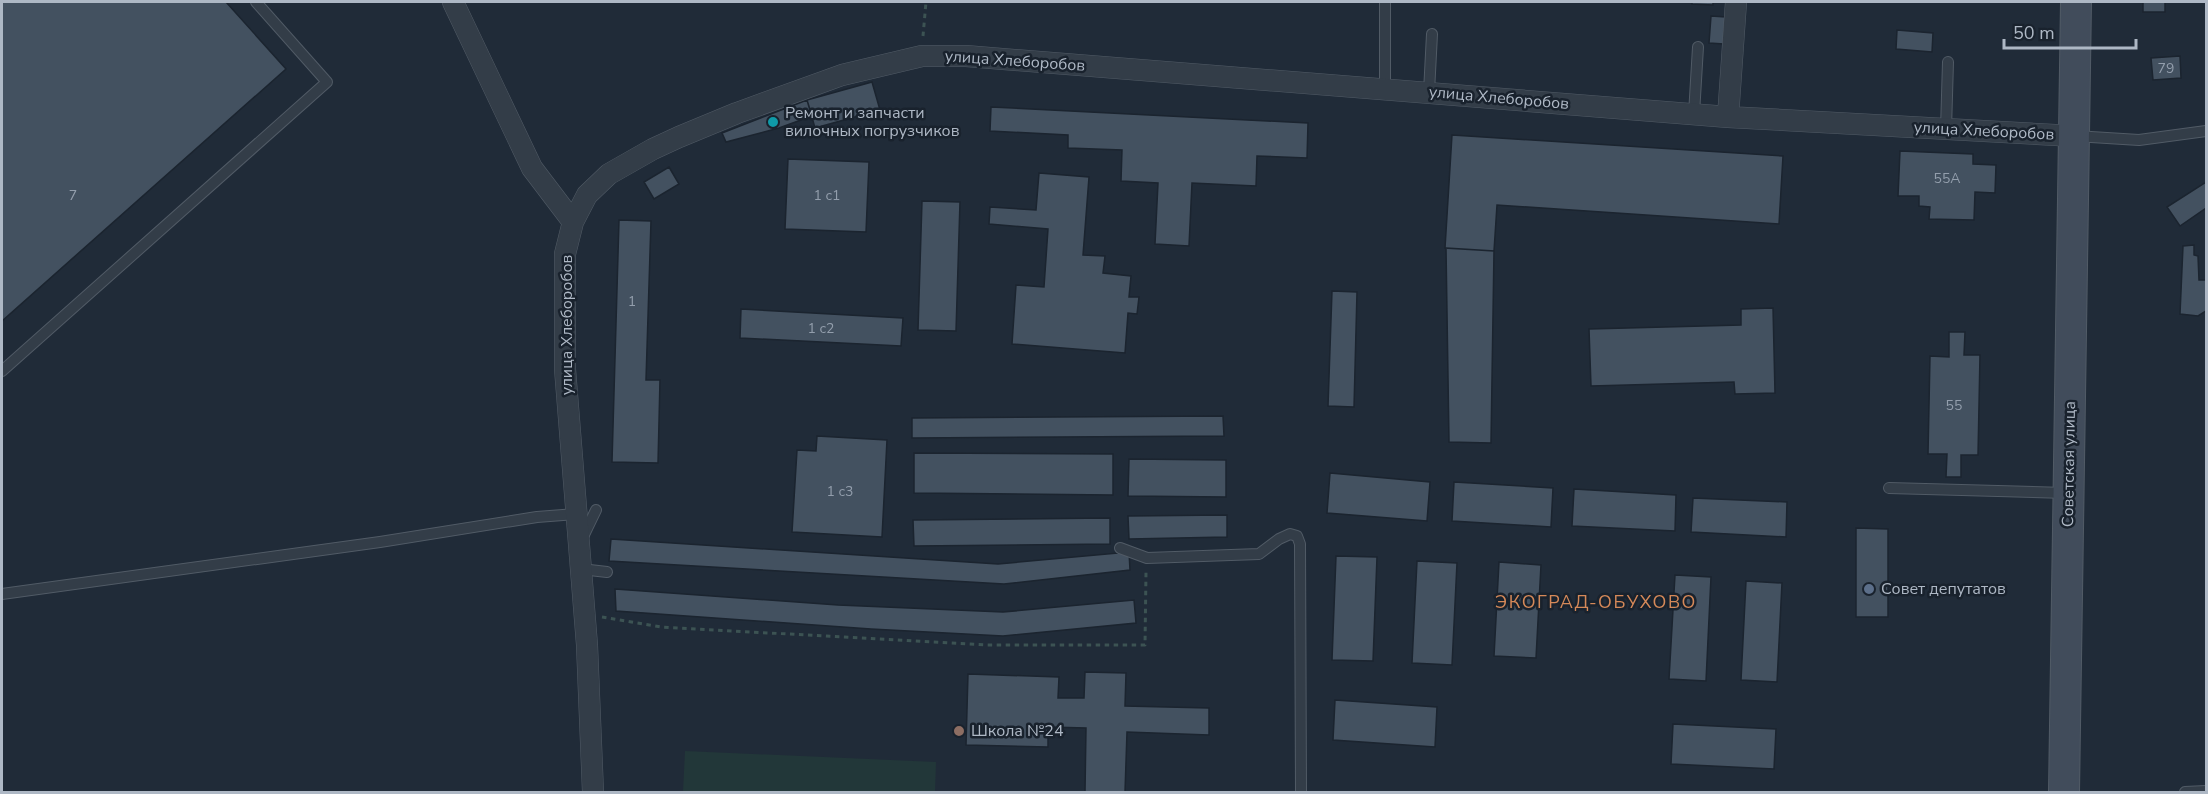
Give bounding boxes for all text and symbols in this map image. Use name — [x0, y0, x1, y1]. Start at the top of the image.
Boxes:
scale bar — [2004, 12, 2136, 50]
text: 50 m — [2013, 21, 2055, 45]
street label: улица Хлеборобов — [944, 45, 1086, 77]
house number: 79 — [2158, 59, 2174, 78]
street label: улица Хлеборобов — [1428, 81, 1570, 115]
place label: Ремонт и запчасти вилочных погрузчиков — [785, 102, 960, 142]
marker: Ремонт и запчасти вилочных погрузчиков — [766, 115, 780, 129]
street label: улица Хлеборобов — [1913, 116, 2055, 146]
house number: 55А — [1933, 169, 1961, 188]
house number: 7 — [69, 186, 77, 205]
house number: 1 с1 — [813, 186, 841, 205]
street label: улица Хлеборобов — [556, 254, 578, 395]
house number: 1 — [628, 292, 636, 311]
house number: 1 с2 — [807, 319, 835, 338]
house number: 55 — [1946, 396, 1962, 415]
street label: Советская улица — [2057, 401, 2081, 527]
house number: 1 с3 — [826, 482, 854, 501]
place label: Совет депутатов — [1881, 578, 2006, 600]
marker: Совет депутатов — [1862, 582, 1876, 596]
district label: ЭКОГРАД-ОБУХОВО — [1495, 590, 1697, 614]
place label: Школа №24 — [971, 720, 1064, 742]
marker: Школа №24 — [952, 724, 966, 738]

